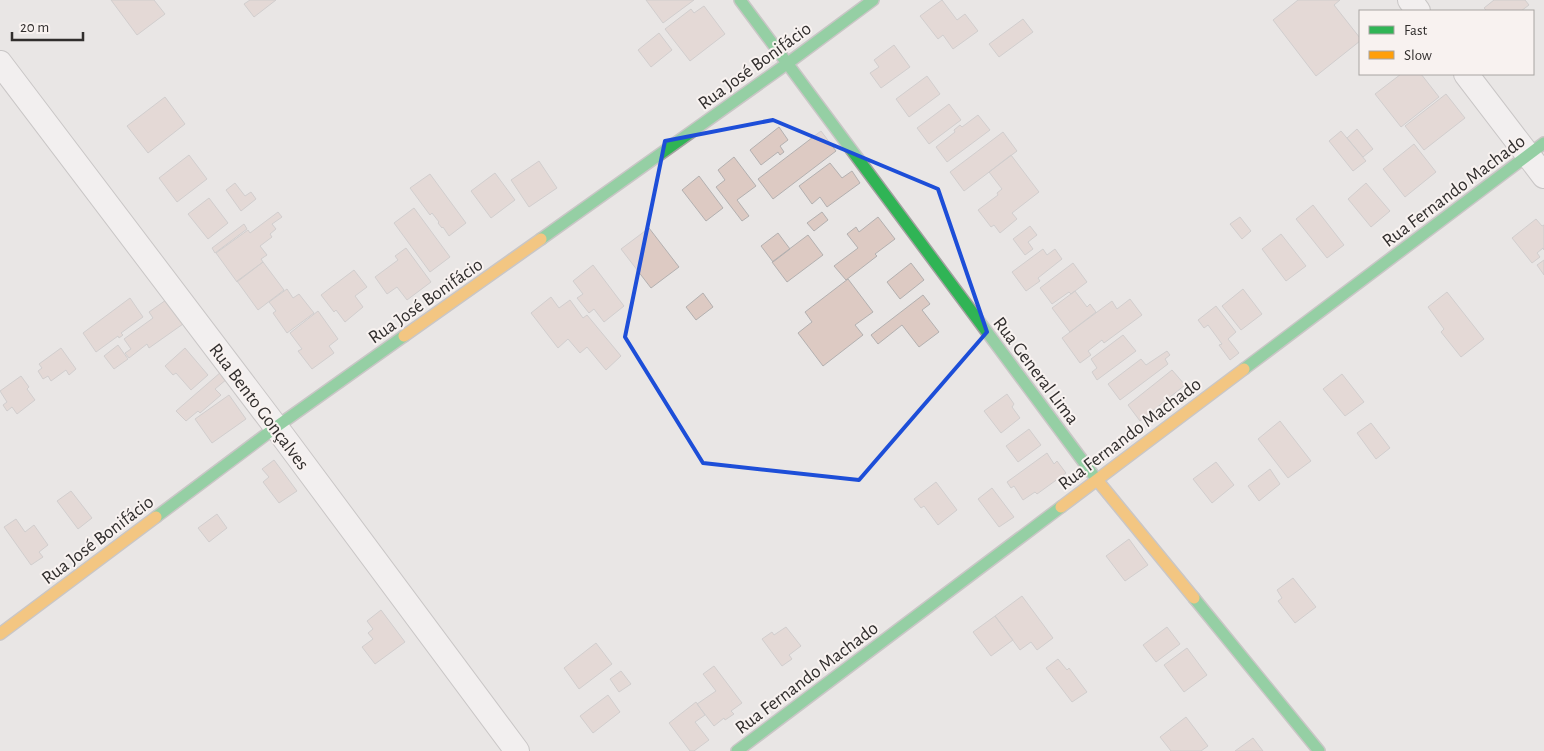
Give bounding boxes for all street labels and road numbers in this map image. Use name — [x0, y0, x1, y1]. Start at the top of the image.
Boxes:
street label: Rua José Bonifácio — [695, 19, 815, 113]
street label: Rua Fernando Machado — [1379, 131, 1529, 251]
street label: Rua José Bonifácio — [365, 255, 486, 348]
street label: Rua General Lima — [989, 314, 1082, 428]
street label: Rua Bento Gonçalves — [205, 340, 312, 474]
street label: Rua Fernando Machado — [1055, 374, 1205, 494]
street label: Rua José Bonifácio — [38, 492, 157, 588]
street label: Rua Fernando Machado — [732, 618, 882, 738]

